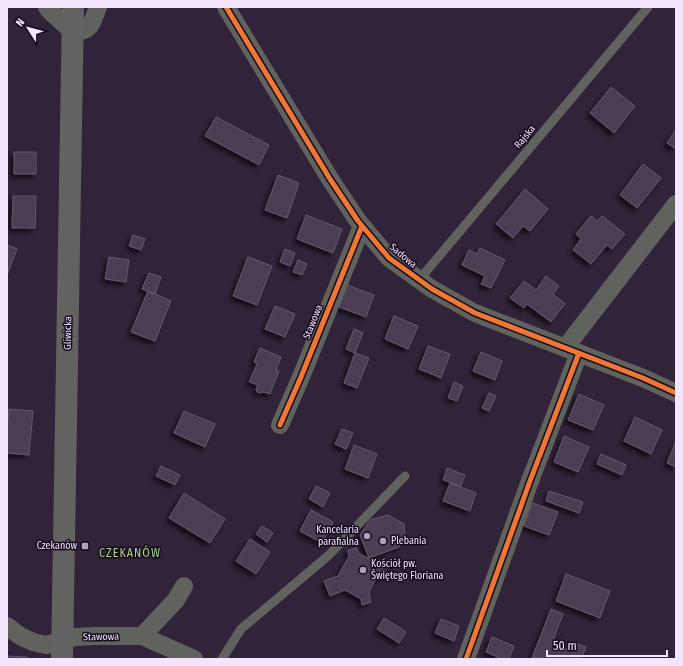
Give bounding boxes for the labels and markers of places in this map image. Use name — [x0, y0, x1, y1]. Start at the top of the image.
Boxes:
place label: Kancelaria parafialna — [316, 524, 359, 548]
marker: Kancelaria parafialna — [362, 531, 372, 541]
place label: Plebania — [391, 535, 427, 547]
marker: Plebania — [378, 536, 388, 546]
place label: Czekanów — [37, 540, 77, 552]
marker: Czekanów — [80, 541, 90, 551]
place label: Kościół pw. Świętego Floriana — [371, 558, 443, 582]
marker: Kościół pw. Świętego Floriana — [358, 565, 368, 575]

